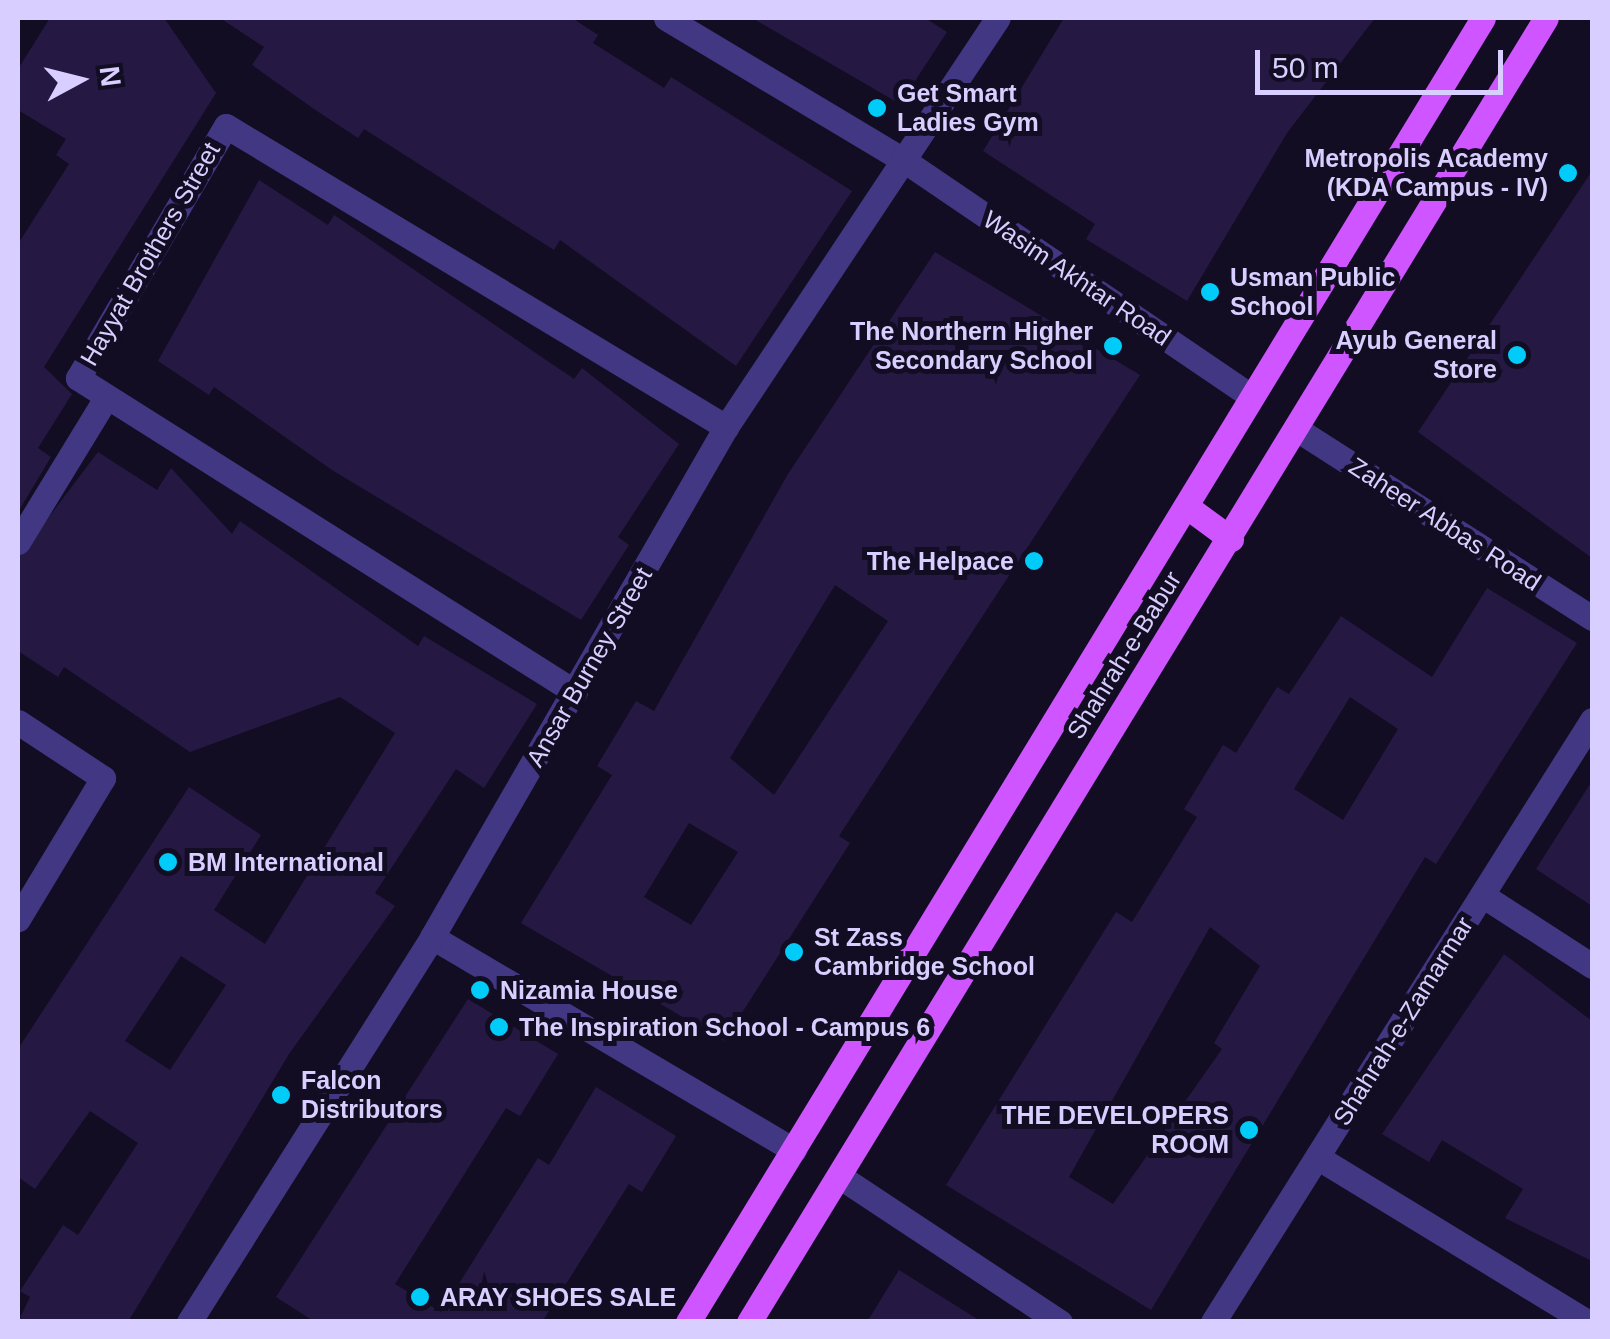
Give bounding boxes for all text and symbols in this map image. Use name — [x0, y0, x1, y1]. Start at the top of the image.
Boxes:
north arrow — [30, 30, 130, 130]
scale bar — [1260, 30, 1508, 92]
text: 50 m — [1272, 51, 1339, 84]
text: N — [94, 64, 127, 88]
place label: Get Smart Ladies Gym — [897, 79, 1039, 138]
marker: Get Smart Ladies Gym — [866, 97, 888, 119]
street label: Hayyat Brothers Street — [74, 137, 226, 371]
place label: Metropolis Academy (KDA Campus - IV) — [1303, 144, 1548, 203]
marker: Metropolis Academy (KDA Campus - IV) — [1557, 162, 1579, 184]
street label: Wasim Akhtar Road — [977, 204, 1177, 352]
place label: Usman Public School — [1230, 263, 1395, 322]
marker: Usman Public School — [1199, 281, 1221, 303]
place label: The Northern Higher Secondary School — [850, 317, 1093, 376]
place label: Ayub General Store — [1335, 326, 1497, 385]
marker: The Northern Higher Secondary School — [1102, 335, 1124, 357]
marker: Ayub General Store — [1506, 344, 1528, 366]
street label: Zaheer Abbas Road — [1343, 450, 1547, 598]
place label: The Helpace — [867, 546, 1014, 576]
marker: The Helpace — [1023, 550, 1045, 572]
street label: Ansar Burney Street — [520, 562, 658, 772]
street label: Shahrah-e-Babur — [1060, 566, 1188, 744]
place label: BM International — [188, 847, 384, 877]
marker: BM International — [157, 851, 179, 873]
street label: Shahrah-e-Zamarmar — [1327, 911, 1479, 1131]
place label: St Zass Cambridge School — [814, 923, 1035, 982]
marker: St Zass Cambridge School — [783, 941, 805, 963]
place label: Nizamia House — [500, 975, 678, 1005]
marker: Nizamia House — [469, 979, 491, 1001]
place label: The Inspiration School - Campus 6 — [519, 1012, 930, 1042]
marker: The Inspiration School - Campus 6 — [488, 1016, 510, 1038]
place label: Falcon Distributors — [301, 1066, 443, 1125]
marker: Falcon Distributors — [270, 1084, 292, 1106]
place label: THE DEVELOPERS ROOM — [1001, 1101, 1229, 1160]
marker: THE DEVELOPERS ROOM — [1238, 1119, 1260, 1141]
place label: ARAY SHOES SALE — [440, 1282, 677, 1312]
marker: ARAY SHOES SALE — [409, 1286, 431, 1308]

